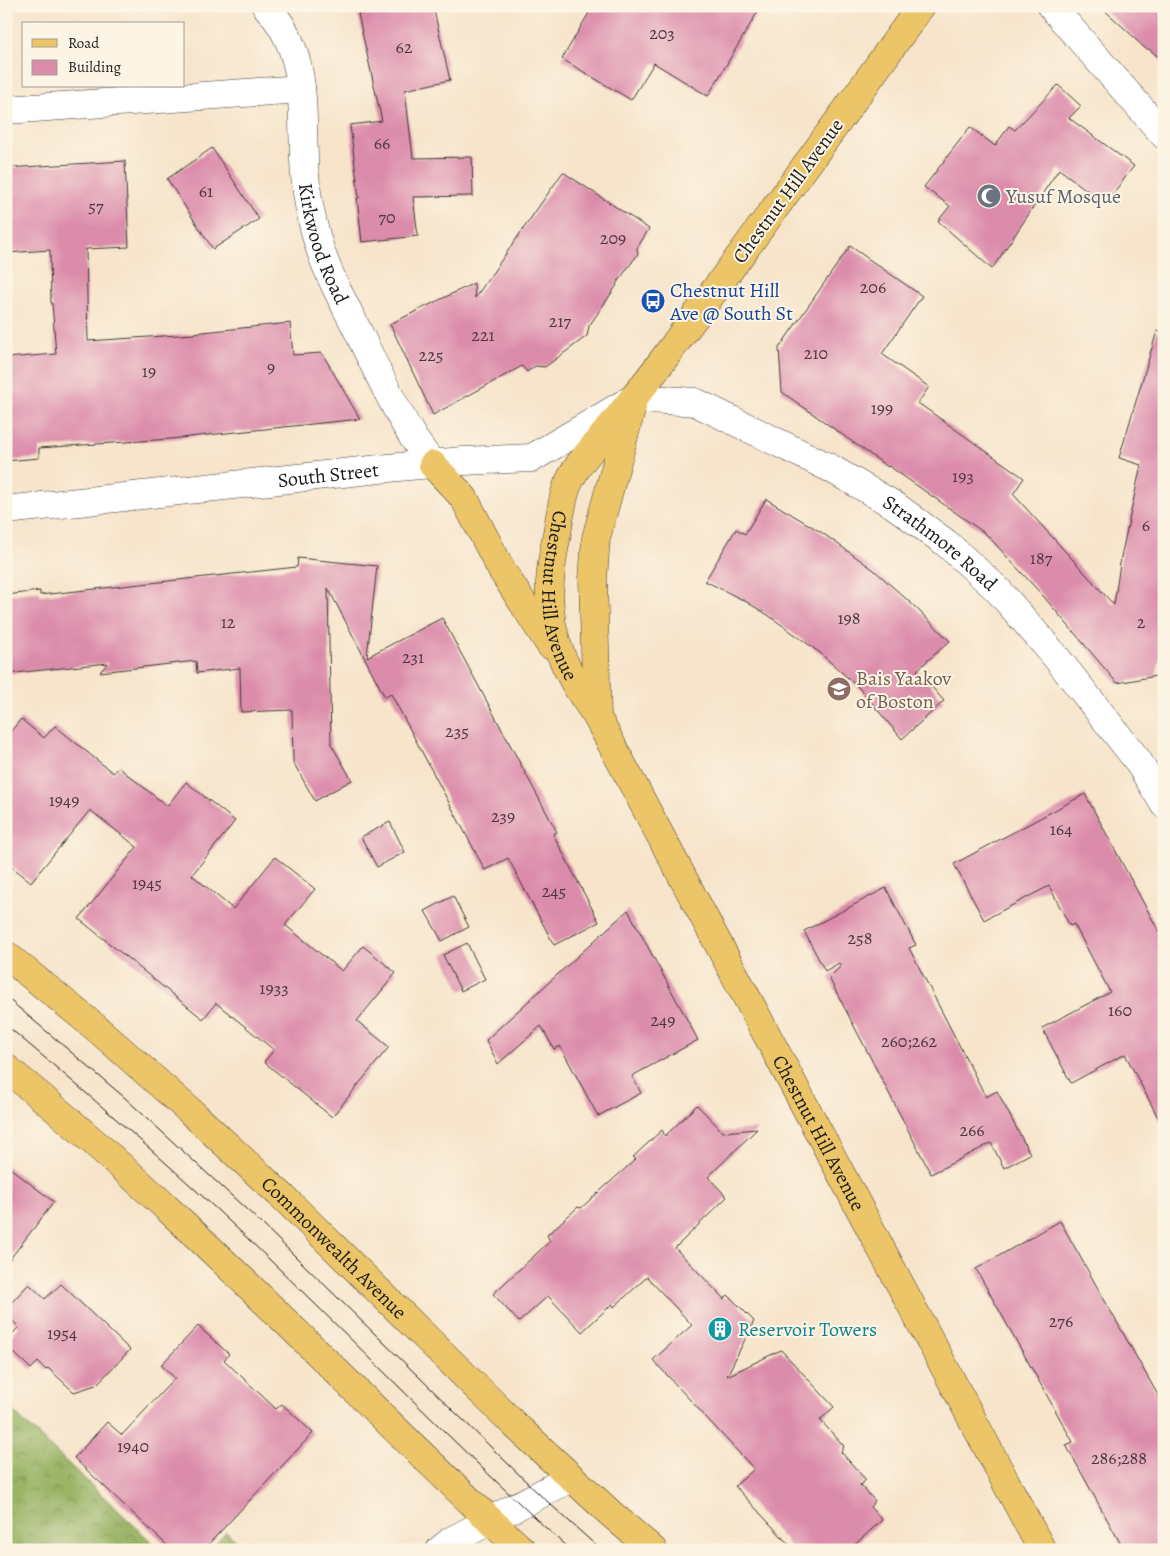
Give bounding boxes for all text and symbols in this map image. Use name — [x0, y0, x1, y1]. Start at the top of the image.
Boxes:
house number: 203 — [649, 21, 675, 45]
legend — [22, 22, 185, 88]
text: Road — [68, 33, 100, 53]
house number: 62 — [396, 35, 413, 59]
text: Building — [68, 57, 121, 77]
street label: Chestnut Hill Avenue — [726, 113, 850, 269]
house number: 66 — [374, 131, 390, 155]
house number: 61 — [199, 179, 213, 203]
street label: Kirkwood Road — [292, 181, 356, 309]
mosque icon: Yusuf Mosque — [976, 183, 1002, 209]
place label: Yusuf Mosque — [1005, 183, 1121, 210]
house number: 57 — [88, 194, 104, 218]
house number: 70 — [378, 205, 396, 229]
house number: 209 — [600, 226, 626, 250]
house number: 206 — [860, 275, 886, 299]
place label: Chestnut Hill Ave @ South St — [669, 277, 793, 327]
bus stop icon: Chestnut Hill Ave @ South St — [640, 288, 666, 314]
house number: 217 — [549, 309, 572, 333]
house number: 221 — [471, 323, 495, 347]
house number: 210 — [804, 341, 828, 365]
house number: 225 — [419, 343, 443, 367]
house number: 9 — [267, 355, 275, 379]
house number: 19 — [142, 359, 156, 383]
house number: 199 — [871, 396, 893, 420]
street label: South Street — [276, 456, 380, 494]
house number: 193 — [952, 464, 974, 488]
street label: Strathmore Road — [878, 488, 1004, 597]
street label: Chestnut Hill Avenue — [536, 509, 585, 685]
house number: 6 — [1142, 513, 1150, 537]
house number: 187 — [1030, 546, 1053, 570]
house number: 198 — [837, 606, 861, 630]
house number: 12 — [221, 610, 236, 634]
house number: 2 — [1137, 610, 1146, 634]
house number: 231 — [402, 645, 424, 669]
place label: Bais Yaakov of Boston — [856, 665, 952, 715]
school or university icon: Bais Yaakov of Boston — [826, 676, 852, 702]
house number: 235 — [445, 719, 469, 743]
house number: 1949 — [49, 788, 79, 812]
house number: 239 — [491, 804, 515, 828]
house number: 164 — [1050, 817, 1072, 841]
house number: 1945 — [132, 871, 162, 895]
house number: 245 — [542, 879, 566, 903]
house number: 258 — [847, 926, 873, 950]
house number: 1933 — [259, 976, 289, 1000]
house number: 160 — [1108, 998, 1132, 1022]
house number: 249 — [651, 1008, 675, 1032]
house number: 260;262 — [881, 1029, 938, 1053]
street label: Chestnut Hill Avenue — [766, 1050, 872, 1215]
house number: 266 — [959, 1118, 985, 1142]
street label: Commonwealth Avenue — [256, 1170, 413, 1325]
house number: 276 — [1049, 1309, 1073, 1333]
building icon: Reservoir Towers — [707, 1316, 733, 1342]
place label: Reservoir Towers — [738, 1316, 877, 1343]
house number: 1954 — [47, 1321, 77, 1345]
house number: 1940 — [117, 1434, 149, 1458]
house number: 286;288 — [1091, 1446, 1147, 1470]

